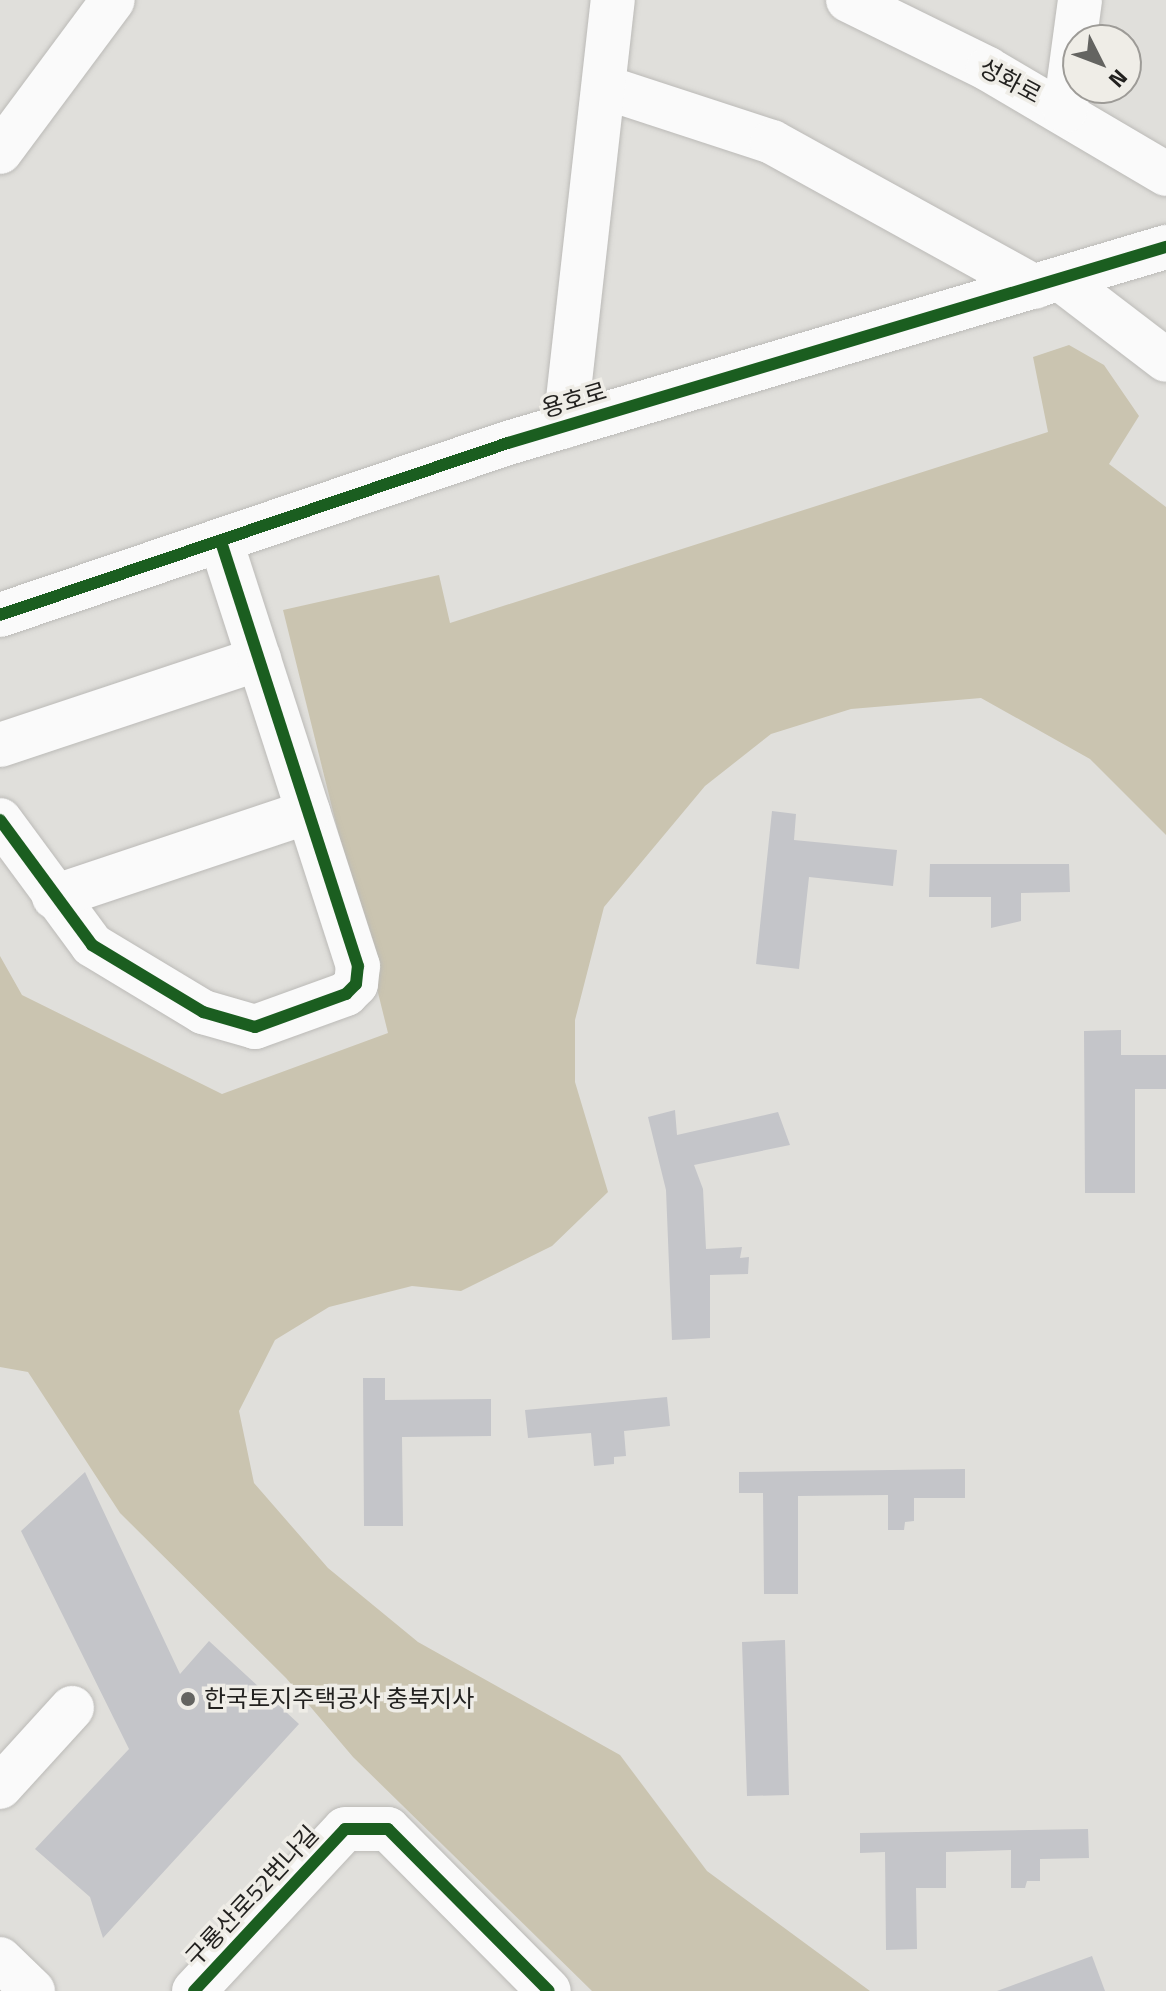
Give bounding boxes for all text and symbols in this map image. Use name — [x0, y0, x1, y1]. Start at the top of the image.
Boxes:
north arrow — [1062, 24, 1142, 104]
street label: 성화로 — [974, 53, 1046, 109]
text: N — [1101, 62, 1136, 96]
street label: 용호로 — [538, 377, 610, 423]
place label: 한국토지주택공사 충북지사 — [204, 1685, 474, 1713]
marker: 한국토지주택공사 충북지사 — [179, 1690, 197, 1708]
street label: 구룡산로52번나길 — [180, 1820, 324, 1972]

